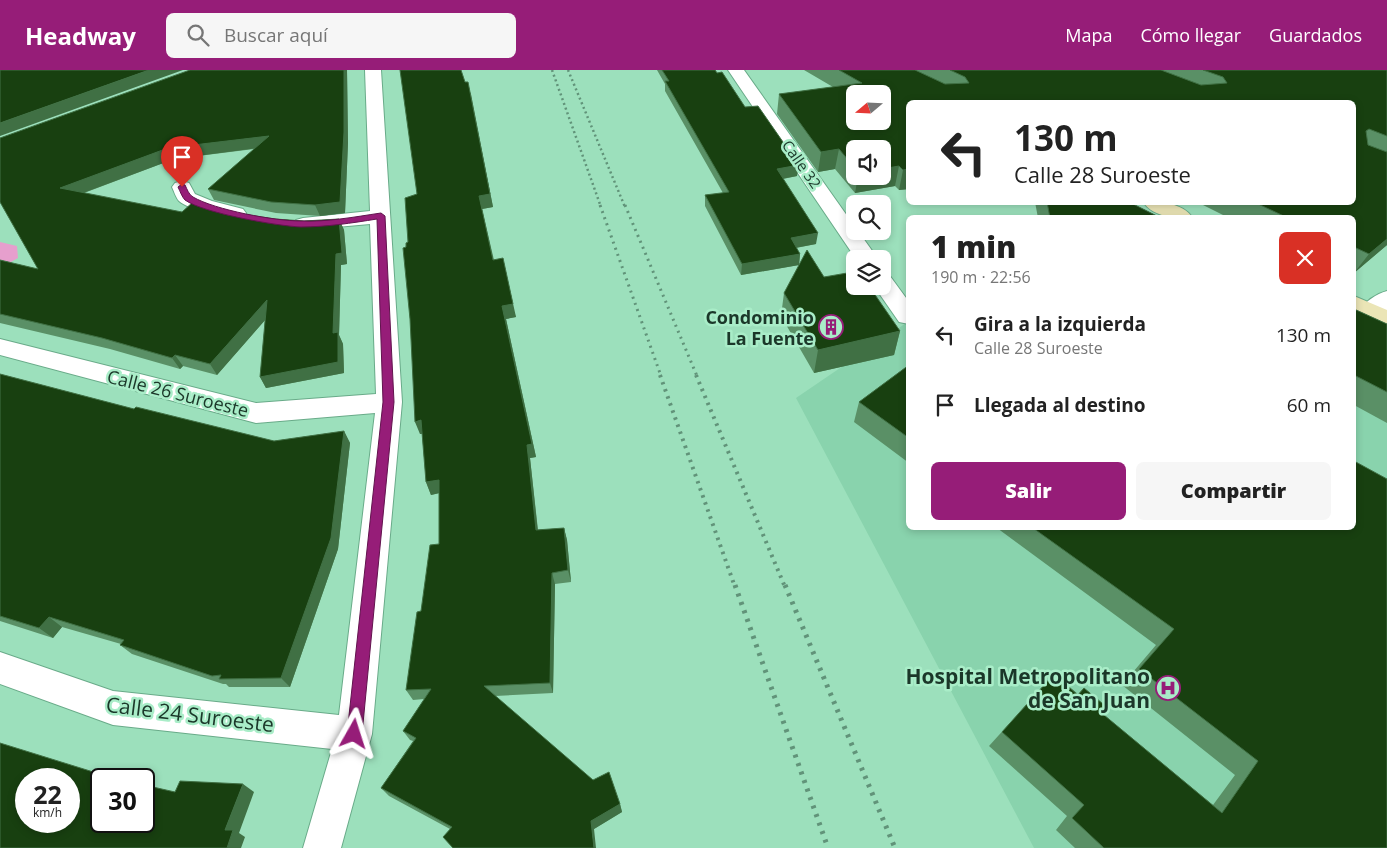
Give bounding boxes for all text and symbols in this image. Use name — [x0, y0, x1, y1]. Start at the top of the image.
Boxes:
search box — [166, 13, 516, 58]
text: Headway — [25, 19, 136, 52]
icon: search — [184, 21, 212, 49]
text: Buscar aquí — [224, 22, 328, 48]
text: Mapa — [1065, 23, 1112, 47]
text: Cómo llegar — [1140, 23, 1241, 47]
text: Guardados — [1269, 23, 1362, 47]
north arrow — [846, 85, 891, 130]
map controls — [846, 85, 891, 295]
text: 130 m — [1014, 114, 1118, 161]
icon: left — [931, 120, 996, 185]
pin — [161, 136, 203, 187]
street label: Calle 32 — [778, 136, 826, 192]
button: sound — [846, 140, 891, 185]
icon: arrive — [168, 143, 196, 171]
text: Calle 28 Suroeste — [1014, 159, 1191, 189]
button: search — [846, 195, 891, 240]
text: 1 min — [931, 226, 1016, 267]
button: close — [1279, 232, 1331, 284]
button: layers — [846, 250, 891, 295]
text: 190 m · 22:56 — [931, 266, 1031, 288]
place label: Condominio La Fuente — [705, 305, 814, 350]
text: Gira a la izquierda — [974, 311, 1146, 337]
building icon: Condominio La Fuente — [818, 314, 844, 340]
icon: left — [931, 321, 959, 349]
text: 130 m — [1276, 322, 1331, 348]
text: Calle 28 Suroeste — [974, 337, 1103, 359]
street label: Calle 26 Suroeste — [105, 364, 251, 422]
icon: arrive — [931, 391, 959, 419]
text: Llegada al destino — [974, 392, 1146, 418]
text: 60 m — [1287, 392, 1331, 418]
button: Salir — [931, 462, 1126, 520]
button: Compartir — [1136, 462, 1331, 520]
place label: Hospital Metropolitano de San Juan — [906, 662, 1150, 714]
hospital icon: Hospital Metropolitano de San Juan — [1155, 675, 1181, 701]
street label: Calle 24 Suroeste — [104, 690, 276, 738]
position arrow — [327, 707, 379, 759]
speed limit sign: 30 — [90, 768, 155, 833]
text: 22 — [33, 777, 62, 811]
text: km/h — [33, 804, 62, 821]

